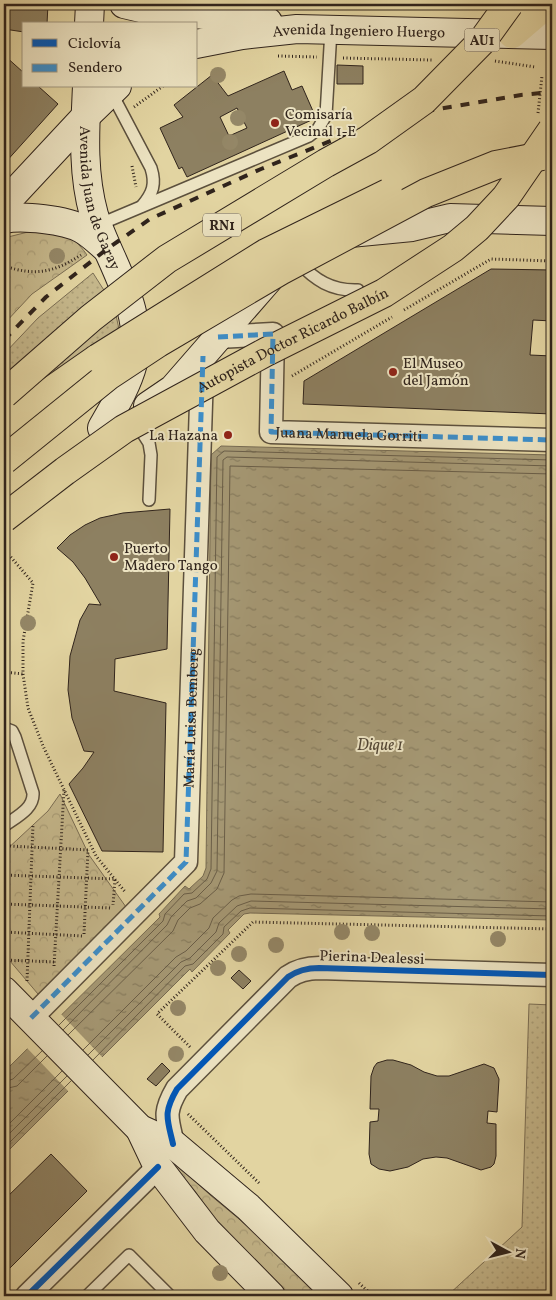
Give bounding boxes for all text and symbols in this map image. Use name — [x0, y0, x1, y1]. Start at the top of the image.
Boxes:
street label: Avenida Ingeniero Huergo — [272, 20, 445, 44]
legend — [22, 22, 198, 88]
road number: AU1 — [464, 28, 500, 52]
text: Ciclovía — [68, 34, 121, 55]
text: Sendero — [68, 58, 122, 79]
place label: Comisaría Vecinal 1-E — [285, 105, 356, 143]
marker: Comisaría Vecinal 1-E — [269, 117, 281, 129]
street label: Avenida Juan de Garay — [73, 126, 125, 274]
road number: RN1 — [203, 214, 241, 236]
street label: Autopista Doctor Ricardo Balbín — [194, 283, 393, 399]
place label: El Museo del Jamón — [403, 354, 469, 392]
marker: El Museo del Jamón — [387, 366, 399, 378]
street label: Juana Manuela Gorriti — [275, 423, 423, 448]
place label: La Hazana — [149, 426, 218, 447]
marker: La Hazana — [222, 429, 234, 441]
place label: Puerto Madero Tango — [124, 539, 218, 577]
marker: Puerto Madero Tango — [108, 551, 120, 563]
street label: María Luisa Bemberg — [179, 647, 205, 788]
water label: Dique 1 — [357, 735, 403, 757]
street label: Pierina Dealessi — [319, 946, 425, 971]
north arrow — [484, 1228, 534, 1278]
text: N — [509, 1247, 529, 1260]

